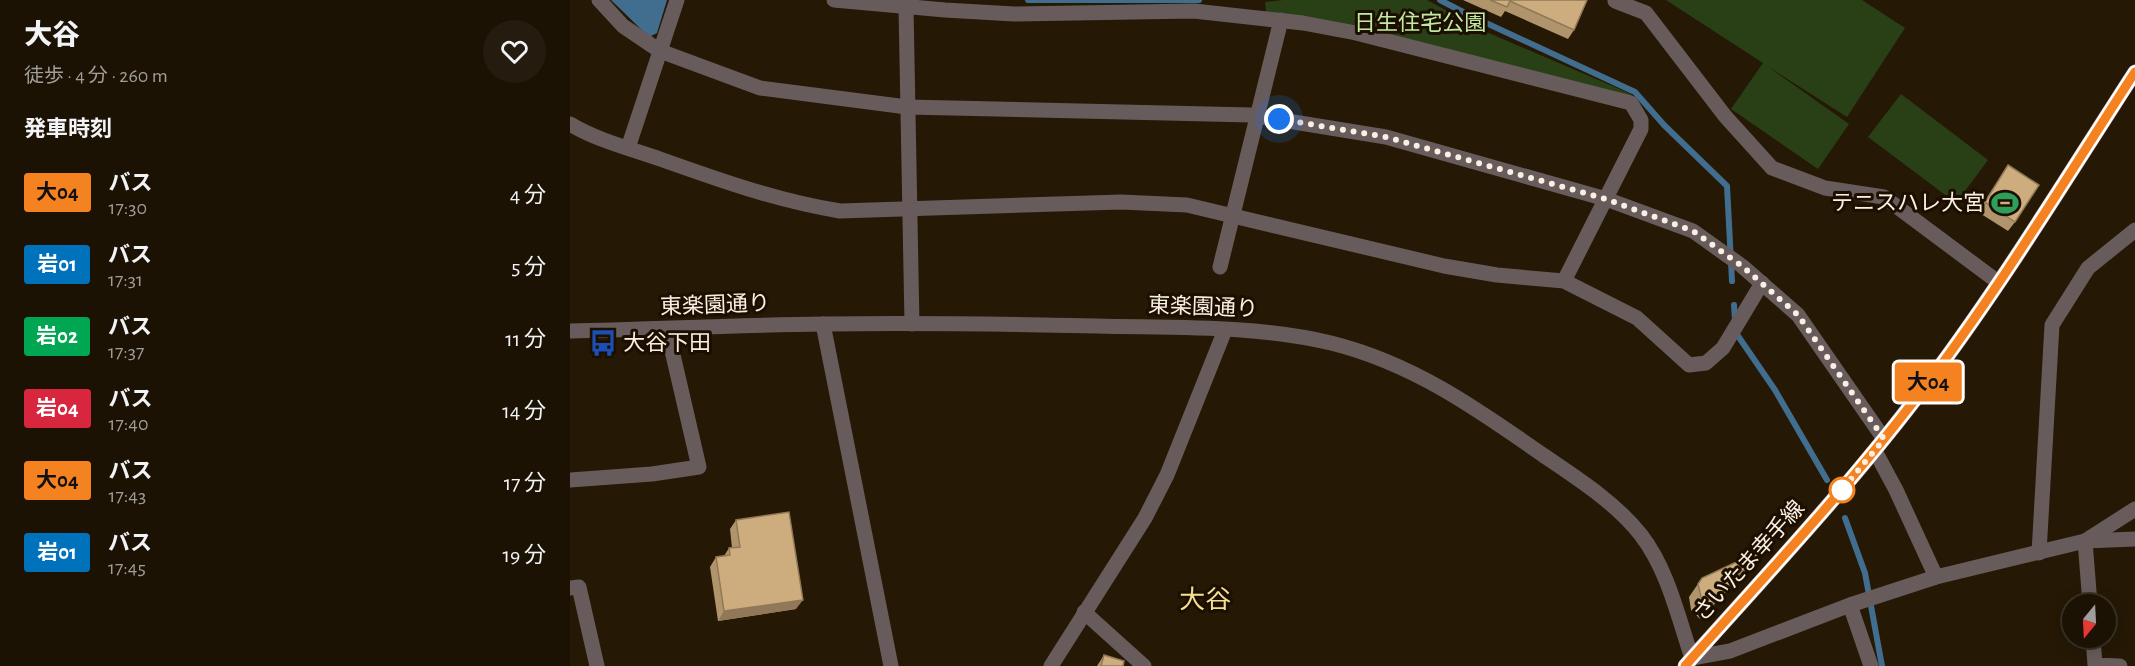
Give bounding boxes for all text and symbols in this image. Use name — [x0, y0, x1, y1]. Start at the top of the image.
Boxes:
park label: 日生住宅公園 — [1354, 11, 1486, 34]
button: heart — [483, 20, 546, 83]
text: 大谷 — [24, 22, 80, 50]
text: 徒歩 · 4 分 · 260 m — [24, 66, 168, 86]
your location — [1264, 104, 1294, 134]
text: 発車時刻 — [24, 118, 112, 140]
text: バス — [109, 172, 153, 194]
text: 大04 — [36, 182, 79, 203]
text: 4 分 — [510, 184, 546, 206]
sports icon: テニスハレ大宮 — [1990, 188, 2020, 218]
place label: テニスハレ大宮 — [1831, 191, 1985, 214]
text: 17:30 — [109, 198, 147, 218]
text: バス — [108, 244, 152, 266]
text: 岩01 — [37, 254, 77, 275]
text: 5 分 — [511, 256, 546, 278]
text: 17:31 — [108, 270, 143, 290]
street label: 東楽園通り — [660, 291, 770, 318]
street label: 東楽園通り — [1148, 293, 1258, 320]
text: バス — [108, 316, 152, 338]
text: 岩02 — [36, 326, 78, 347]
text: 11 分 — [505, 328, 546, 350]
bus stop icon: 大谷下田 — [588, 328, 618, 358]
place label: 大谷下田 — [623, 331, 711, 354]
text: 17:37 — [108, 342, 144, 362]
line badge: 大04 — [1894, 362, 1962, 401]
text: 大04 — [1907, 372, 1949, 393]
text: バス — [109, 388, 153, 410]
text: 岩04 — [36, 398, 79, 419]
text: 14 分 — [502, 400, 546, 422]
text: 17:40 — [109, 414, 149, 434]
text: バス — [109, 460, 153, 482]
text: 大04 — [36, 470, 79, 491]
text: 17 分 — [504, 472, 546, 494]
unlabelled marker — [1829, 477, 1855, 503]
text: 17:43 — [109, 486, 146, 506]
street label: さいたま幸手線 — [1689, 496, 1808, 625]
text: バス — [108, 532, 152, 554]
text: 岩01 — [37, 542, 77, 563]
text: 19 分 — [502, 544, 546, 566]
text: 17:45 — [108, 558, 146, 578]
district label: 大谷 — [1179, 586, 1231, 613]
north arrow — [2062, 594, 2116, 648]
map controls — [2062, 594, 2116, 648]

